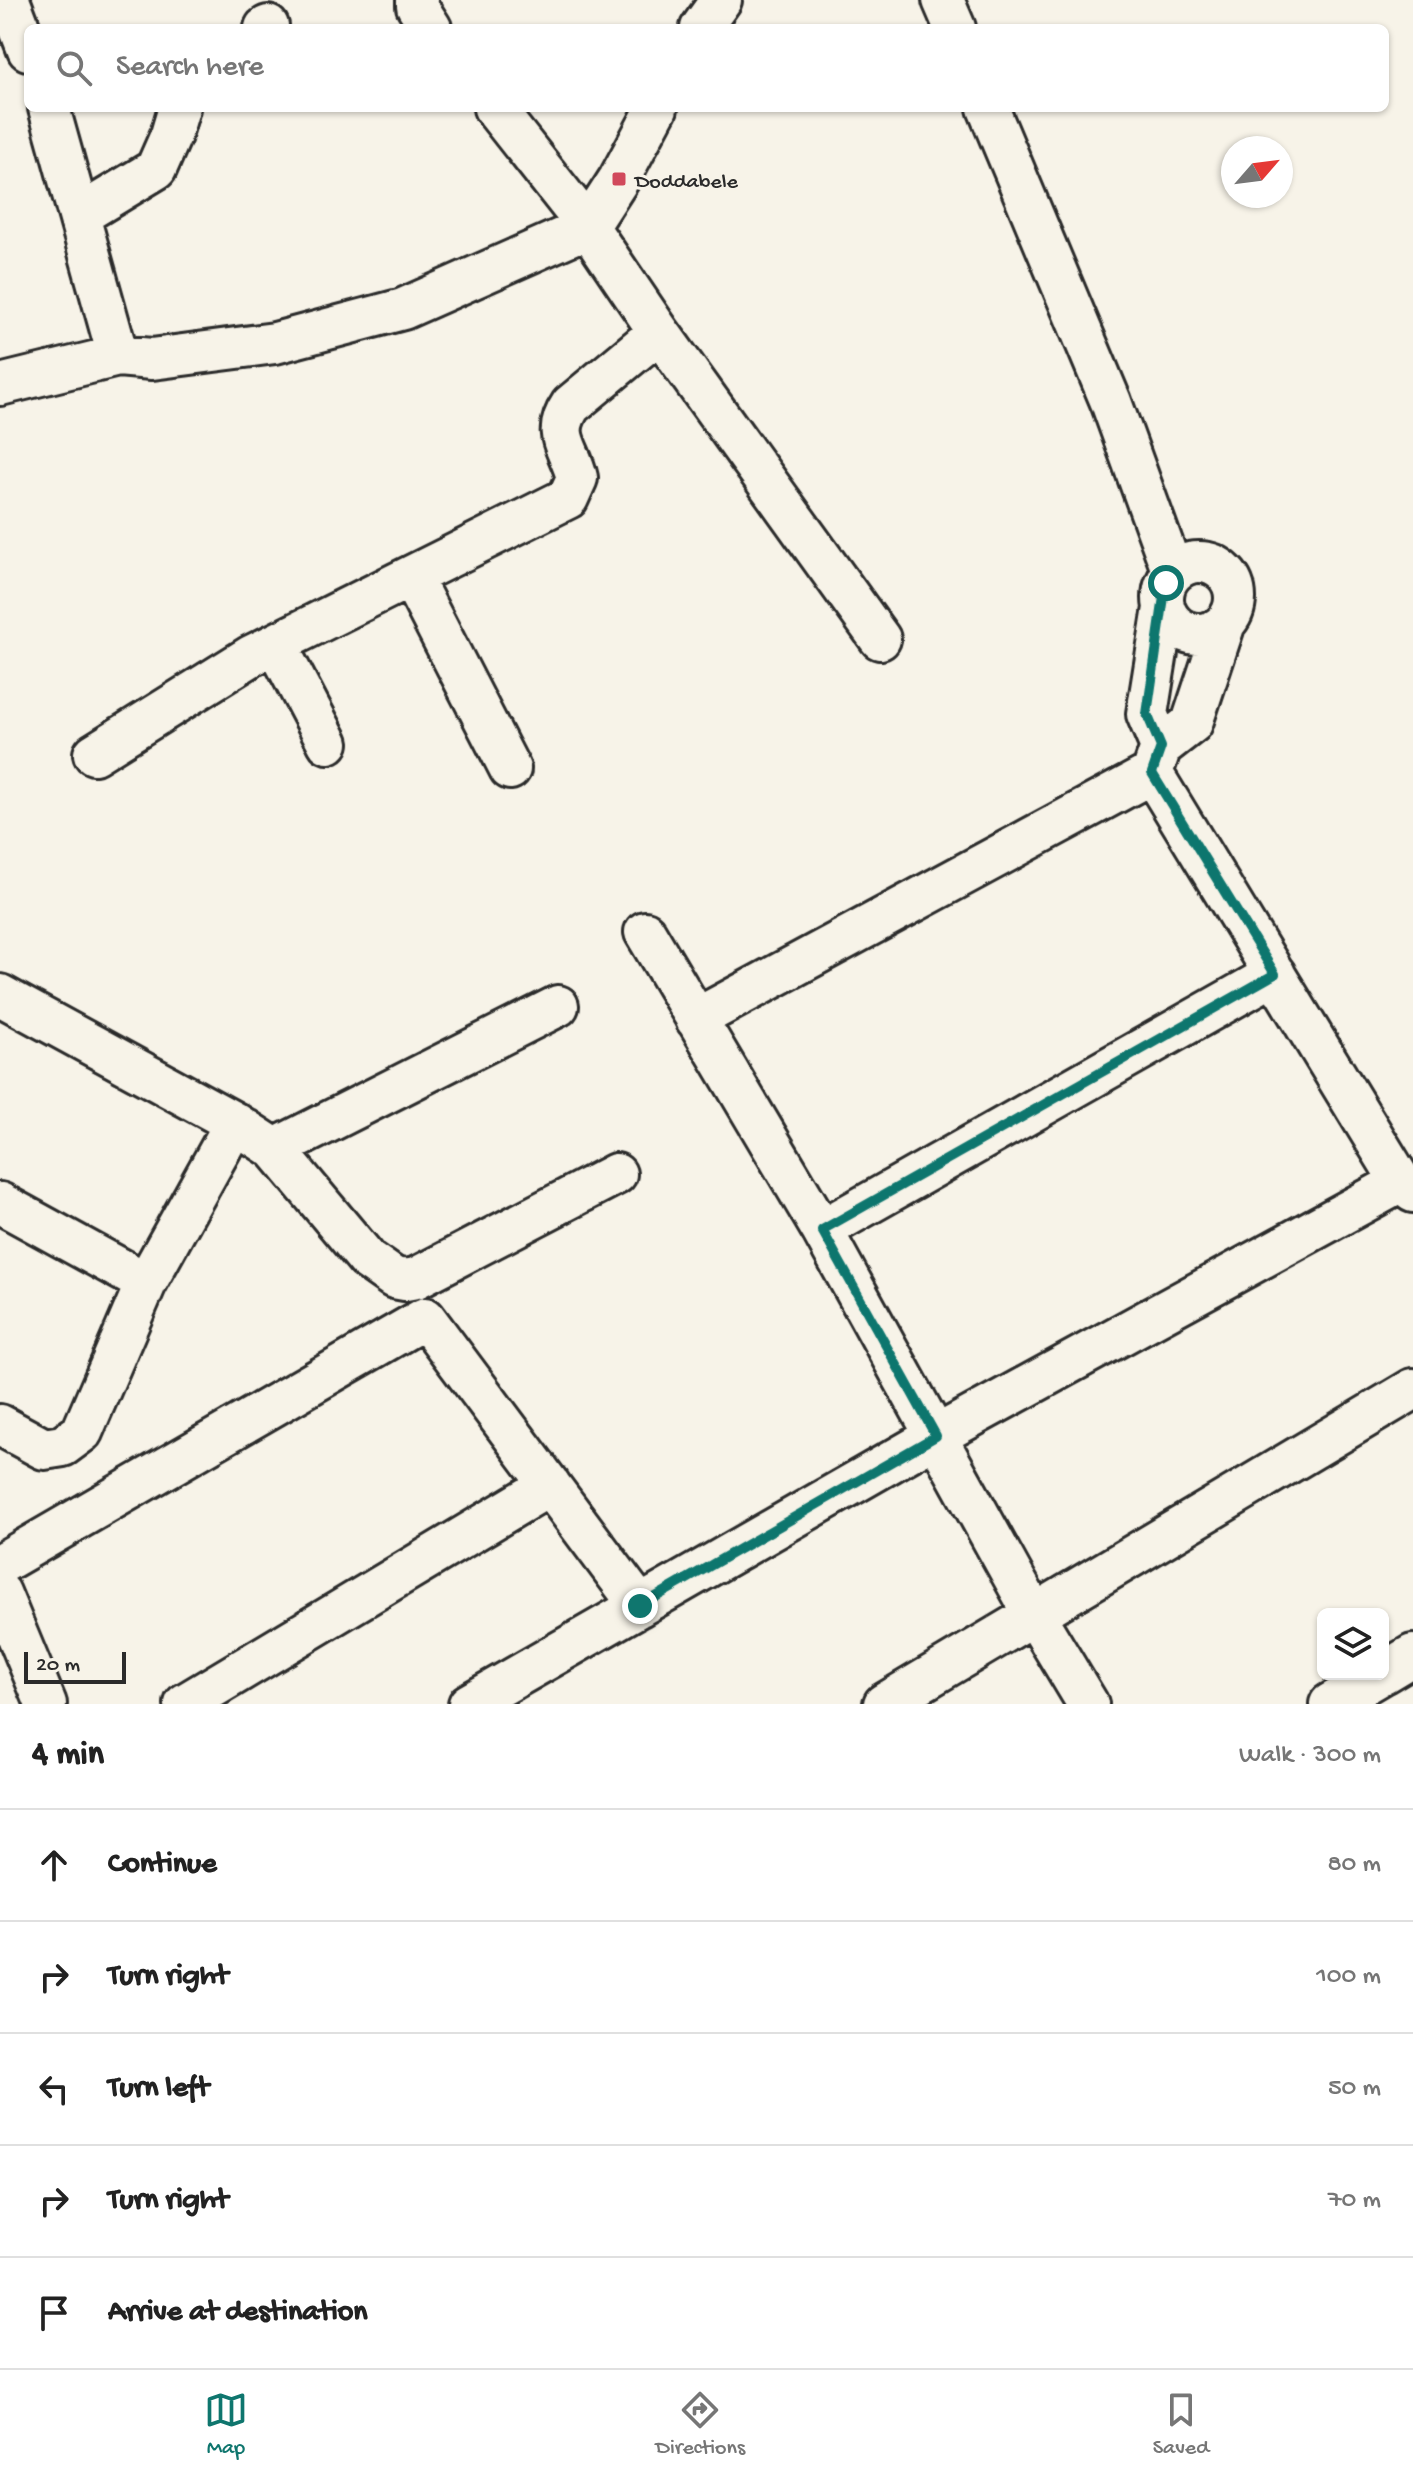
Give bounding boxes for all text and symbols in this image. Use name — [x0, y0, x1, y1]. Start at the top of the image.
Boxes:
search box — [24, 24, 1389, 112]
icon: search — [52, 46, 96, 90]
text: Search here — [116, 51, 264, 86]
north arrow — [1221, 136, 1293, 208]
marker: Doddabele — [610, 170, 628, 188]
place label: Doddabele — [633, 170, 739, 196]
route start — [1148, 565, 1184, 601]
route end — [622, 1588, 658, 1624]
map controls — [1317, 1608, 1389, 1680]
button: layers — [1317, 1608, 1389, 1680]
scale bar — [24, 1648, 126, 1684]
text: 20 m — [36, 1653, 80, 1679]
text: 4 min — [32, 1736, 104, 1776]
text: Walk · 300 m — [1239, 1741, 1381, 1772]
icon: ahead — [32, 1843, 76, 1887]
text: Continue — [108, 1848, 217, 1883]
text: 80 m — [1327, 1850, 1381, 1881]
icon: right — [32, 1955, 76, 1999]
text: Turn right — [108, 1960, 228, 1995]
text: 100 m — [1316, 1962, 1381, 1993]
icon: left — [32, 2067, 76, 2111]
text: Turn left — [108, 2072, 209, 2107]
text: 50 m — [1328, 2074, 1381, 2105]
icon: right — [32, 2179, 76, 2223]
text: Turn right — [108, 2184, 228, 2219]
text: 70 m — [1328, 2186, 1381, 2217]
icon: arrive — [32, 2291, 76, 2335]
text: Arrive at destination — [108, 2296, 368, 2331]
tab: Map — [204, 2388, 248, 2462]
tab: Directions — [656, 2388, 745, 2462]
tab: Saved — [1153, 2388, 1209, 2462]

